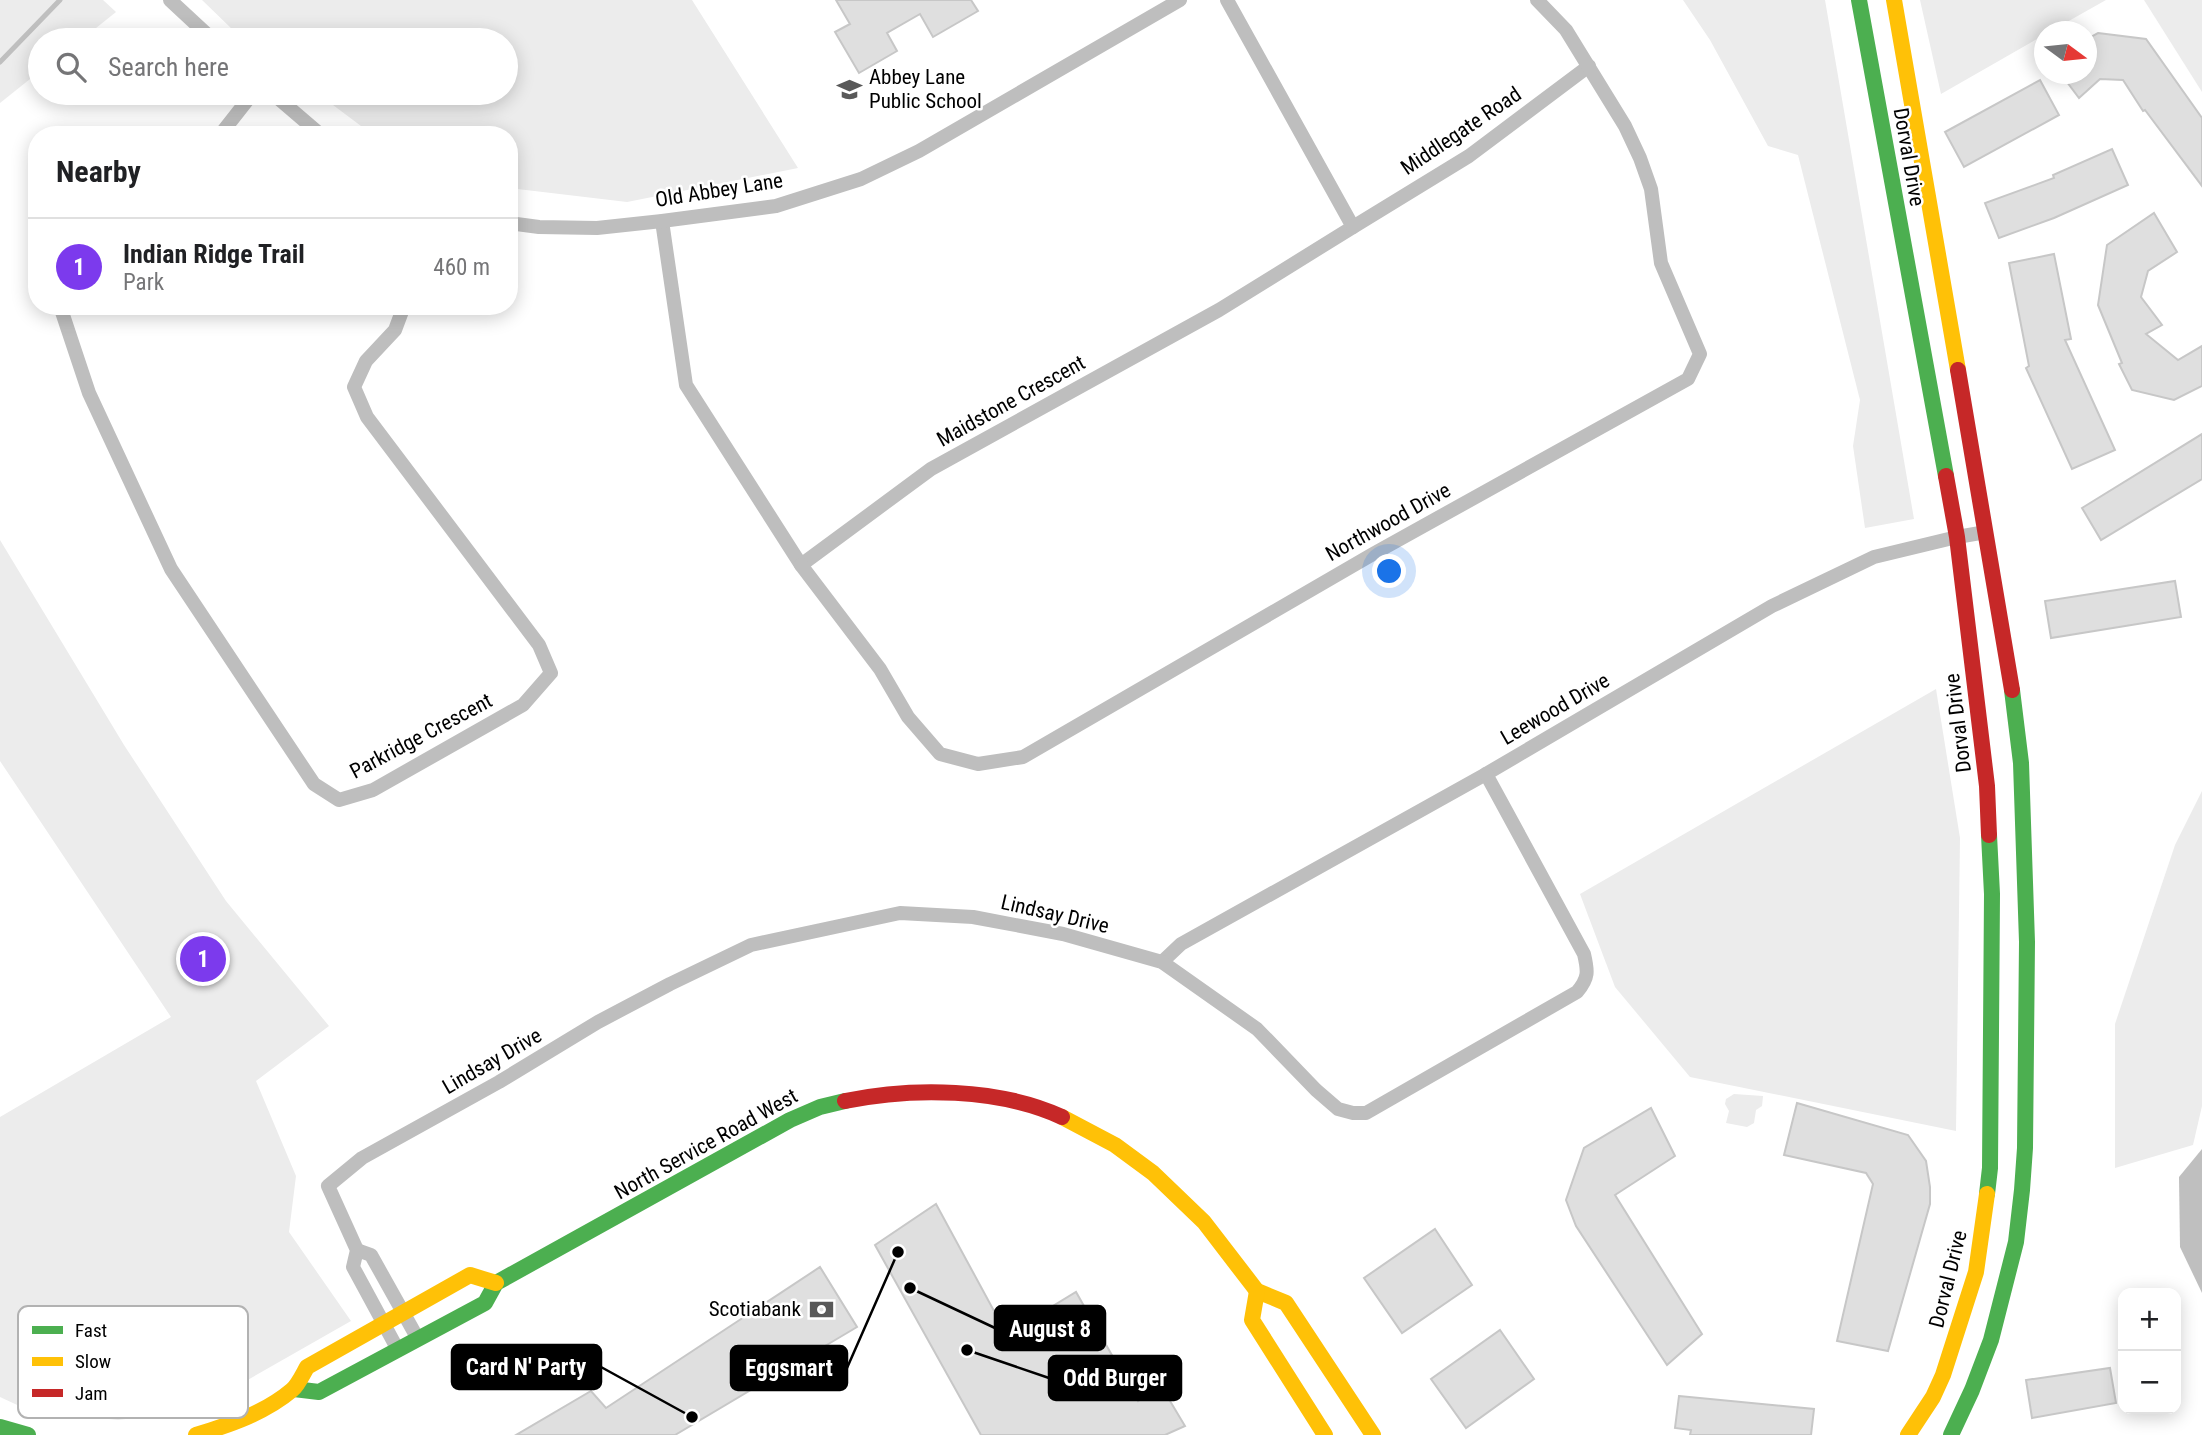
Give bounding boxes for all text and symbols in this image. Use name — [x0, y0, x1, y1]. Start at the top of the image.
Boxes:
north arrow — [2034, 21, 2097, 84]
search box — [28, 28, 518, 105]
icon: search — [52, 48, 90, 86]
text: Search here — [108, 52, 229, 82]
place label: Abbey Lane Public School — [869, 65, 982, 113]
school or university icon: Abbey Lane Public School — [835, 75, 863, 103]
street label: Middlegate Road — [1396, 82, 1526, 180]
street label: Dorval Drive — [1889, 106, 1929, 208]
text: Nearby — [56, 154, 141, 189]
street label: Old Abbey Lane — [653, 168, 785, 212]
text: Indian Ridge Trail — [123, 239, 305, 269]
text: 1 — [73, 254, 85, 281]
text: 460 m — [433, 254, 490, 281]
text: Park — [123, 269, 164, 296]
street label: Maidstone Crescent — [933, 350, 1089, 452]
street label: Northwood Drive — [1322, 478, 1455, 566]
your location — [1372, 554, 1406, 588]
street label: Leewood Drive — [1496, 668, 1614, 750]
street label: Dorval Drive — [1940, 672, 1976, 774]
street label: Parkridge Crescent — [346, 688, 496, 784]
street label: Lindsay Drive — [999, 890, 1112, 938]
pin: 1 — [180, 933, 226, 985]
street label: Lindsay Drive — [438, 1023, 546, 1099]
street label: North Service Road West — [610, 1084, 802, 1204]
street label: Dorval Drive — [1924, 1228, 1972, 1330]
map controls — [2118, 1288, 2181, 1414]
button: + — [2118, 1288, 2181, 1351]
bank icon: Scotiabank — [807, 1295, 835, 1323]
place label: Scotiabank — [709, 1297, 802, 1321]
legend — [18, 1306, 248, 1418]
callout: August 8 — [995, 1306, 1105, 1350]
text: August 8 — [1009, 1316, 1091, 1343]
text: Fast — [75, 1319, 107, 1342]
callout: Card N' Party — [452, 1345, 601, 1389]
callout: Eggsmart — [731, 1346, 847, 1390]
text: Slow — [75, 1350, 111, 1373]
button: − — [2118, 1351, 2181, 1414]
text: Card N' Party — [466, 1354, 587, 1381]
text: Eggsmart — [745, 1355, 833, 1382]
callout: Odd Burger — [1049, 1356, 1181, 1400]
text: Odd Burger — [1063, 1365, 1167, 1392]
text: Jam — [75, 1382, 108, 1405]

